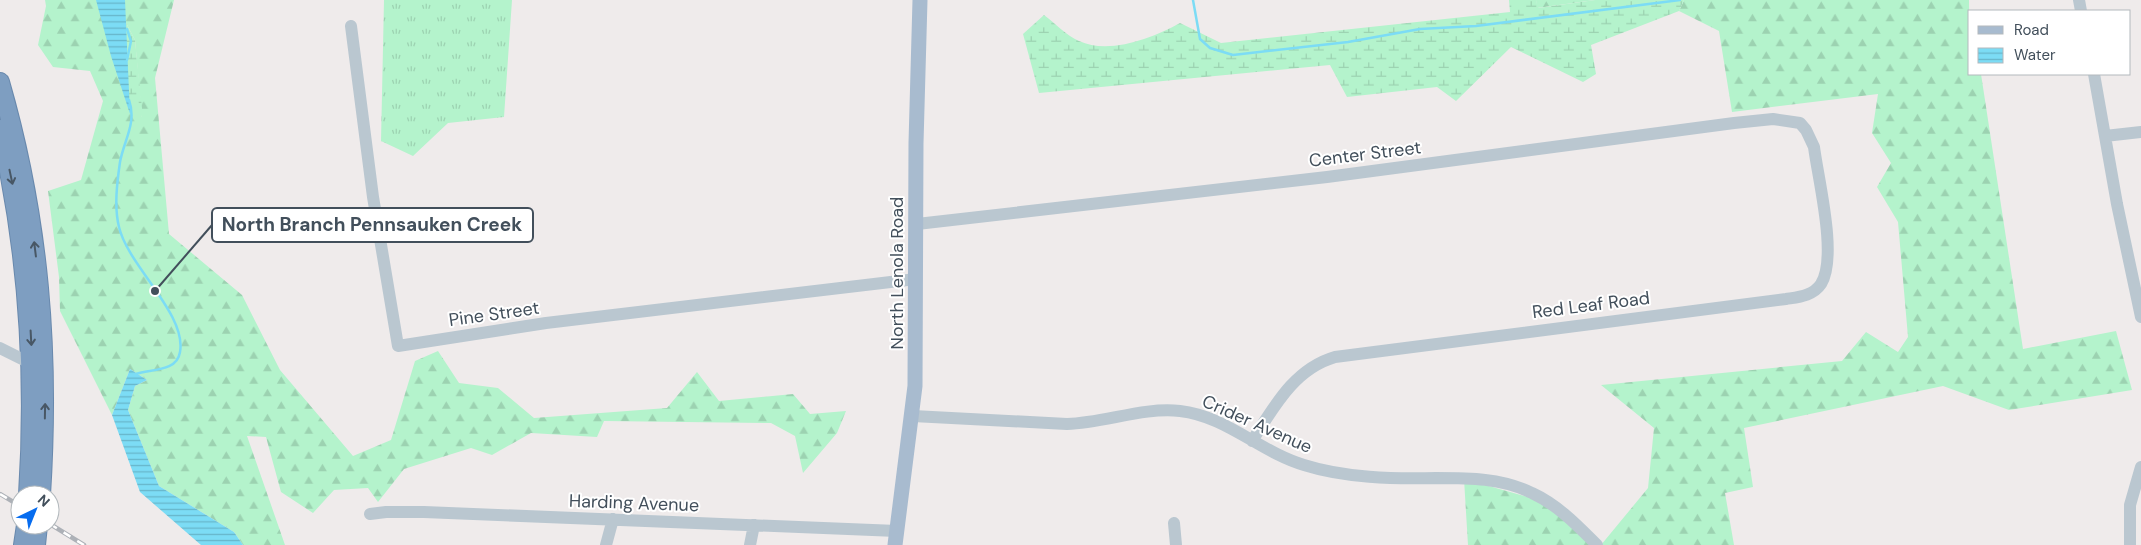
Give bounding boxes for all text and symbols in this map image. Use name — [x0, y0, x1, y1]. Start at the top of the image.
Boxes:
legend — [1968, 10, 2131, 75]
text: Road — [2014, 20, 2049, 40]
text: Water — [2014, 45, 2056, 65]
street label: Center Street — [1307, 135, 1423, 173]
one-way arrow — [6, 168, 16, 184]
street label: North Lenola Road — [885, 197, 909, 349]
callout: North Branch Pennsauken Creek — [212, 208, 533, 242]
text: North Branch Pennsauken Creek — [222, 212, 522, 237]
one-way arrow — [30, 242, 40, 258]
street label: Red Leaf Road — [1531, 286, 1651, 324]
street label: Pine Street — [447, 296, 541, 332]
one-way arrow — [26, 330, 35, 346]
street label: Crider Avenue — [1198, 389, 1316, 459]
one-way arrow — [40, 404, 50, 420]
north arrow — [10, 485, 60, 535]
street label: Harding Avenue — [568, 489, 700, 517]
text: N — [34, 490, 54, 511]

